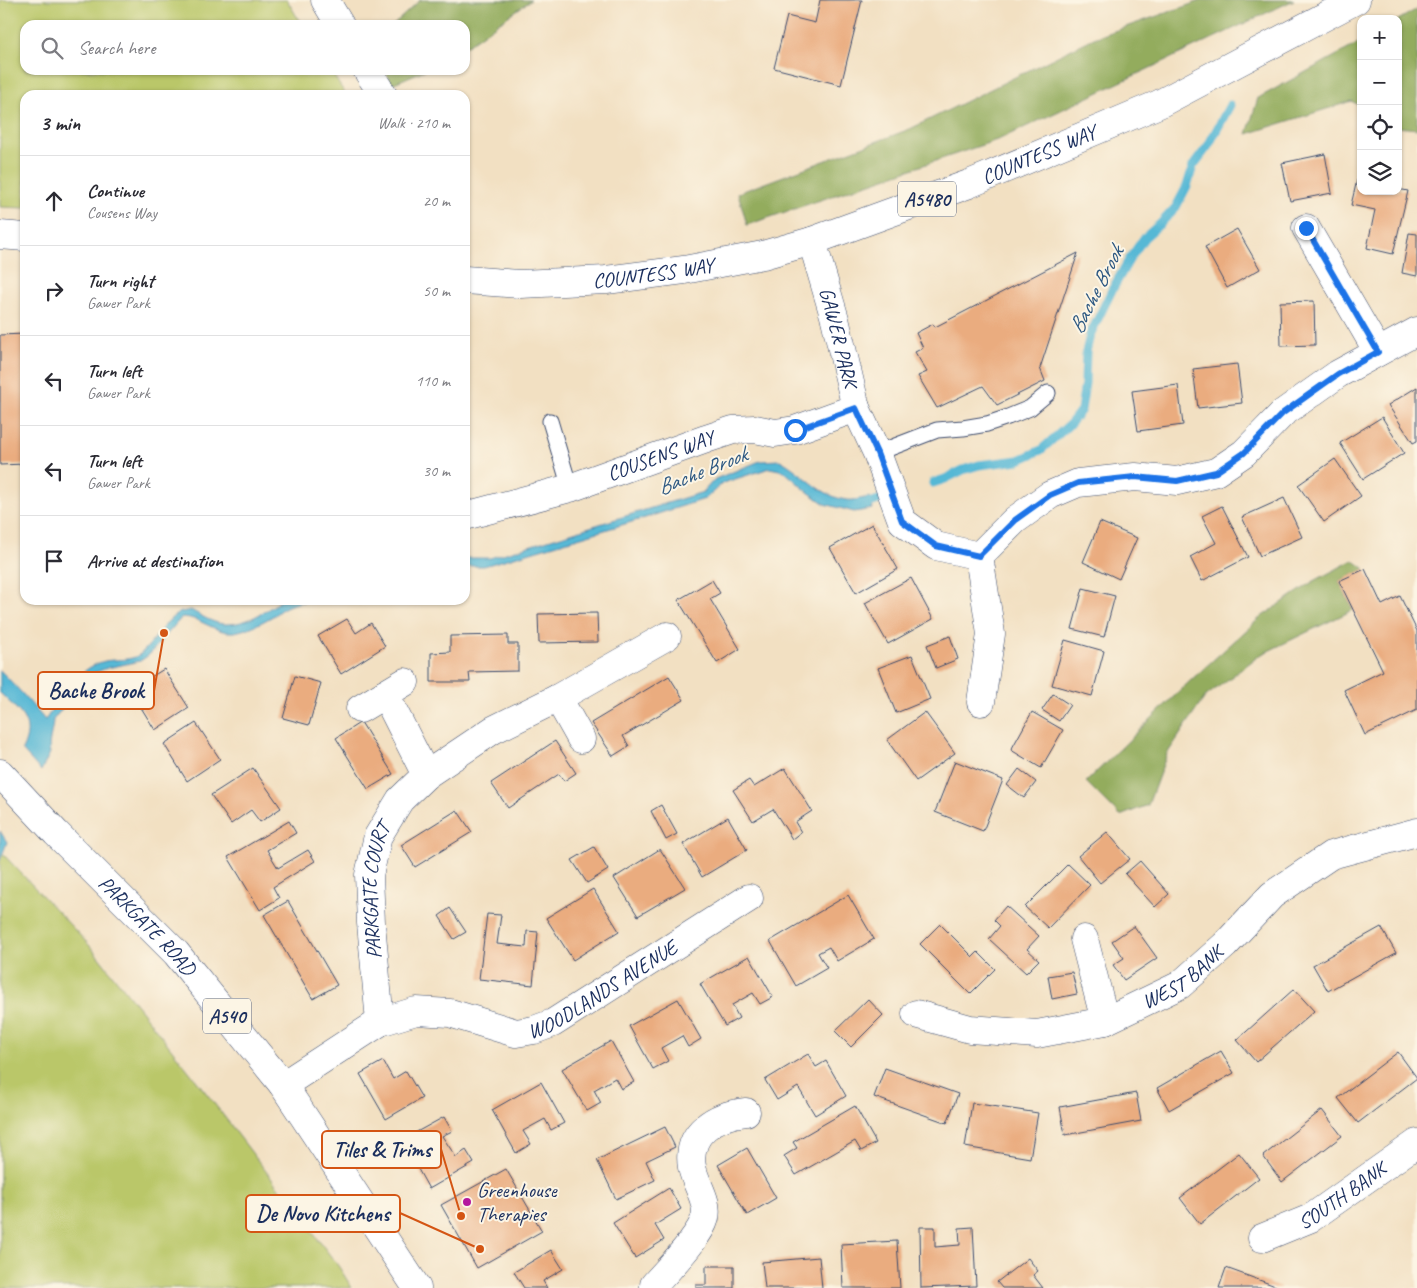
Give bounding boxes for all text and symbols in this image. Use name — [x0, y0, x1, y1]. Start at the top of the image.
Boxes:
map controls — [1357, 15, 1402, 195]
button: + — [1357, 15, 1402, 60]
search box — [20, 20, 470, 75]
icon: search — [38, 34, 66, 62]
text: Search here — [78, 36, 155, 60]
button: − — [1357, 60, 1402, 105]
button: locate — [1357, 105, 1402, 150]
text: 3 min — [40, 110, 80, 136]
text: Walk · 210 m — [378, 113, 450, 133]
street label: COUNTESS WAY — [978, 117, 1104, 190]
button: layers — [1357, 150, 1402, 195]
text: Continue — [87, 179, 144, 203]
road number: A5480 — [898, 182, 956, 216]
icon: ahead — [40, 187, 68, 215]
text: 20 m — [423, 191, 450, 211]
text: Cousens Way — [87, 203, 157, 223]
route end — [1295, 217, 1318, 240]
water label: Bache Brook — [1062, 238, 1132, 338]
street label: COUNTESS WAY — [592, 251, 720, 294]
text: Turn right — [87, 269, 154, 293]
icon: right — [40, 277, 68, 305]
text: 50 m — [423, 281, 450, 301]
street label: GAWER PARK — [813, 284, 864, 393]
text: Gawer Park — [87, 293, 150, 313]
text: Turn left — [87, 359, 142, 383]
icon: left — [40, 367, 68, 395]
text: 110 m — [416, 371, 450, 391]
text: Gawer Park — [87, 383, 150, 403]
route start — [784, 419, 807, 442]
street label: COUSENS WAY — [603, 423, 721, 487]
water label: Bache Brook — [653, 439, 755, 502]
text: Turn left — [87, 449, 142, 473]
icon: left — [40, 457, 68, 485]
text: 30 m — [423, 461, 450, 481]
text: Gawer Park — [87, 473, 150, 493]
icon: arrive — [40, 547, 68, 575]
text: Arrive at destination — [87, 549, 223, 573]
callout: Bache Brook — [38, 672, 154, 709]
text: Bache Brook — [48, 677, 146, 705]
street label: PARKGATE COURT — [356, 813, 399, 960]
street label: PARKGATE ROAD — [93, 870, 203, 982]
street label: WOODLANDS AVENUE — [524, 933, 684, 1044]
street label: WEST BANK — [1138, 937, 1231, 1014]
road number: A540 — [203, 998, 251, 1034]
callout: Tiles & Trims — [322, 1131, 441, 1168]
text: Tiles & Trims — [333, 1136, 433, 1164]
street label: SOUTH BANK — [1295, 1154, 1394, 1235]
place label: Greenhouse Therapies — [477, 1177, 558, 1227]
callout: De Novo Kitchens — [246, 1195, 400, 1232]
marker: Greenhouse Therapies — [461, 1196, 473, 1208]
text: De Novo Kitchens — [256, 1200, 392, 1228]

